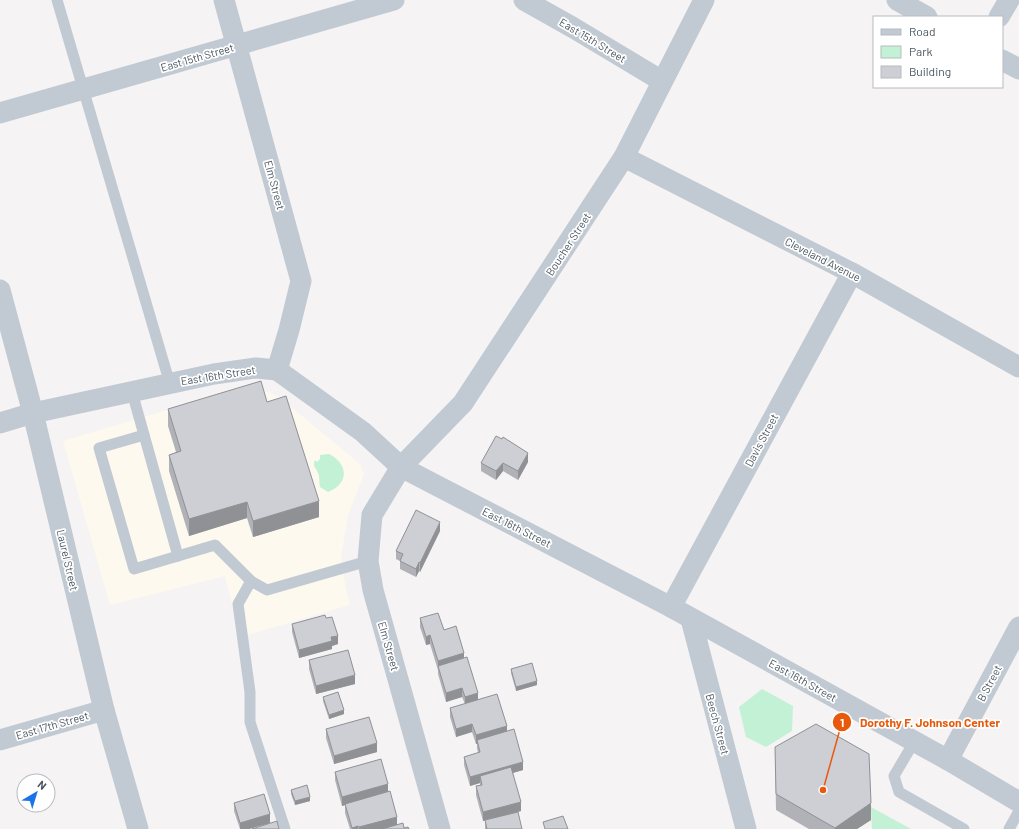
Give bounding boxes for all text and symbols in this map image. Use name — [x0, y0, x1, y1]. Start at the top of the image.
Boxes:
street label: East 15th Street — [557, 15, 629, 65]
legend — [873, 16, 1003, 88]
text: Road — [909, 24, 936, 38]
street label: East 15th Street — [159, 40, 235, 74]
text: Park — [909, 44, 933, 58]
text: Building — [909, 64, 951, 78]
street label: Elm Street — [262, 159, 288, 211]
street label: Boucher Street — [543, 210, 593, 278]
street label: Cleveland Avenue — [783, 234, 863, 284]
street label: East 16th Street — [180, 363, 256, 387]
street label: Davis Street — [742, 411, 780, 469]
street label: East 16th Street — [480, 504, 554, 550]
street label: Laurel Street — [55, 528, 81, 592]
street label: Elm Street — [376, 620, 402, 672]
street label: East 16th Street — [767, 656, 839, 704]
street label: B Street — [974, 663, 1004, 703]
street label: Beech Street — [704, 692, 732, 756]
street label: East 17th Street — [14, 708, 90, 742]
callout: Dorothy F. Johnson Center — [832, 710, 1008, 734]
text: 1 — [840, 715, 844, 729]
text: Dorothy F. Johnson Center — [860, 715, 1000, 729]
north arrow — [16, 773, 56, 813]
text: N — [36, 777, 49, 792]

